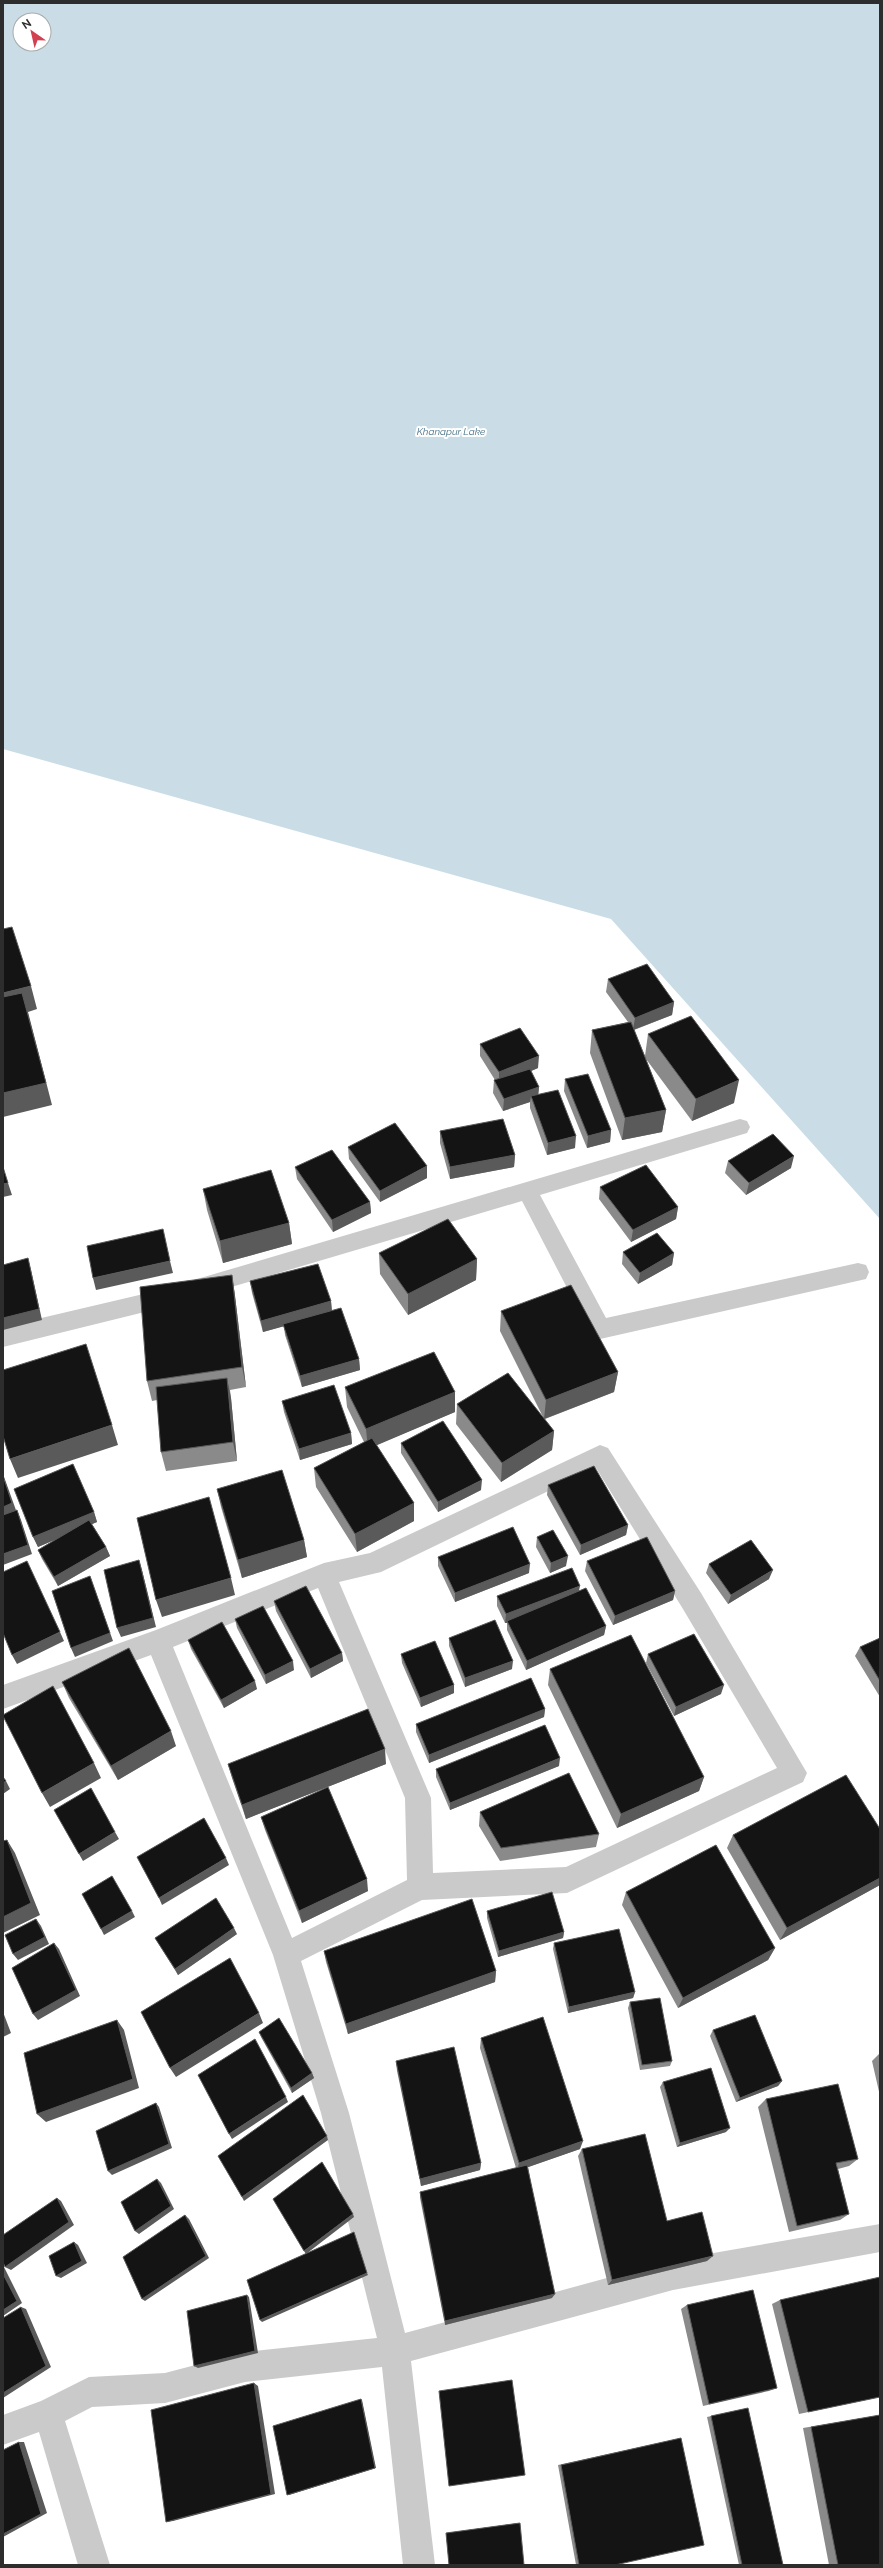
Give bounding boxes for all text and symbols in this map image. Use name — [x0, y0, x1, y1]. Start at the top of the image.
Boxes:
north arrow — [12, 12, 52, 52]
text: N — [20, 16, 34, 32]
water label: Khanapur Lake — [417, 426, 486, 437]

